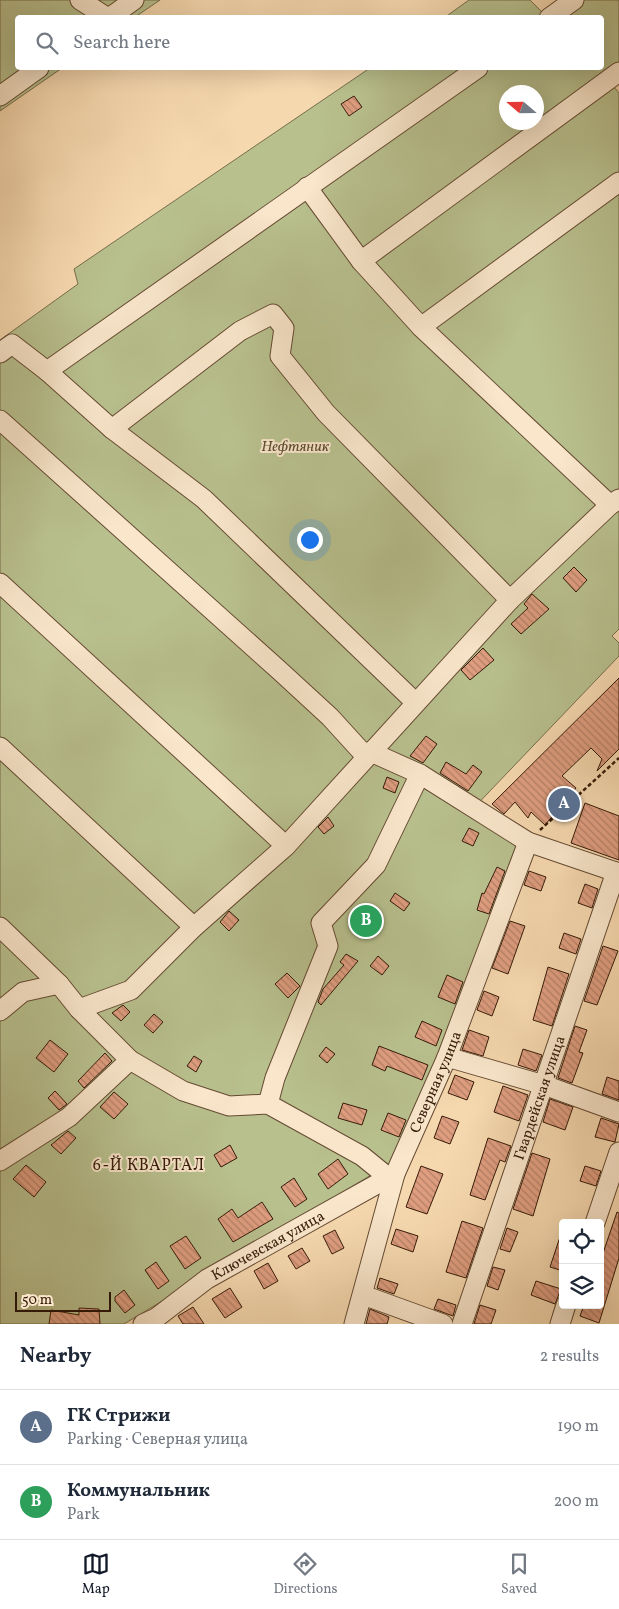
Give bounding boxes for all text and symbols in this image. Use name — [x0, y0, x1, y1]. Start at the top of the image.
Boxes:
search box — [15, 15, 604, 70]
icon: search — [33, 29, 61, 57]
text: Search here — [73, 30, 170, 56]
north arrow — [499, 85, 544, 130]
park label: Нефтяник — [261, 437, 330, 458]
your location — [297, 527, 323, 553]
pin: A — [548, 785, 580, 823]
pin: B — [350, 902, 382, 940]
street label: Северная улица — [405, 1029, 468, 1137]
street label: Гвардейская улица — [510, 1033, 571, 1163]
district label: 6-Й КВАРТАЛ — [93, 1155, 205, 1177]
street label: Ключевская улица — [208, 1206, 329, 1287]
map controls — [559, 1219, 604, 1309]
button: locate — [559, 1219, 604, 1264]
button: layers — [559, 1264, 604, 1309]
scale bar — [15, 1289, 111, 1312]
text: 50 m — [22, 1291, 52, 1310]
text: Nearby — [20, 1342, 91, 1371]
text: 2 results — [540, 1346, 599, 1368]
text: ГК Стрижи — [67, 1403, 170, 1429]
text: A — [30, 1416, 42, 1438]
text: 190 m — [557, 1416, 599, 1438]
text: Parking · Северная улица — [67, 1429, 248, 1451]
text: Коммунальник — [67, 1478, 210, 1504]
text: B — [31, 1491, 41, 1513]
text: 200 m — [554, 1491, 599, 1513]
text: Park — [67, 1504, 100, 1526]
tab: Map — [82, 1550, 110, 1599]
tab: Directions — [273, 1550, 338, 1599]
tab: Saved — [501, 1550, 537, 1599]

